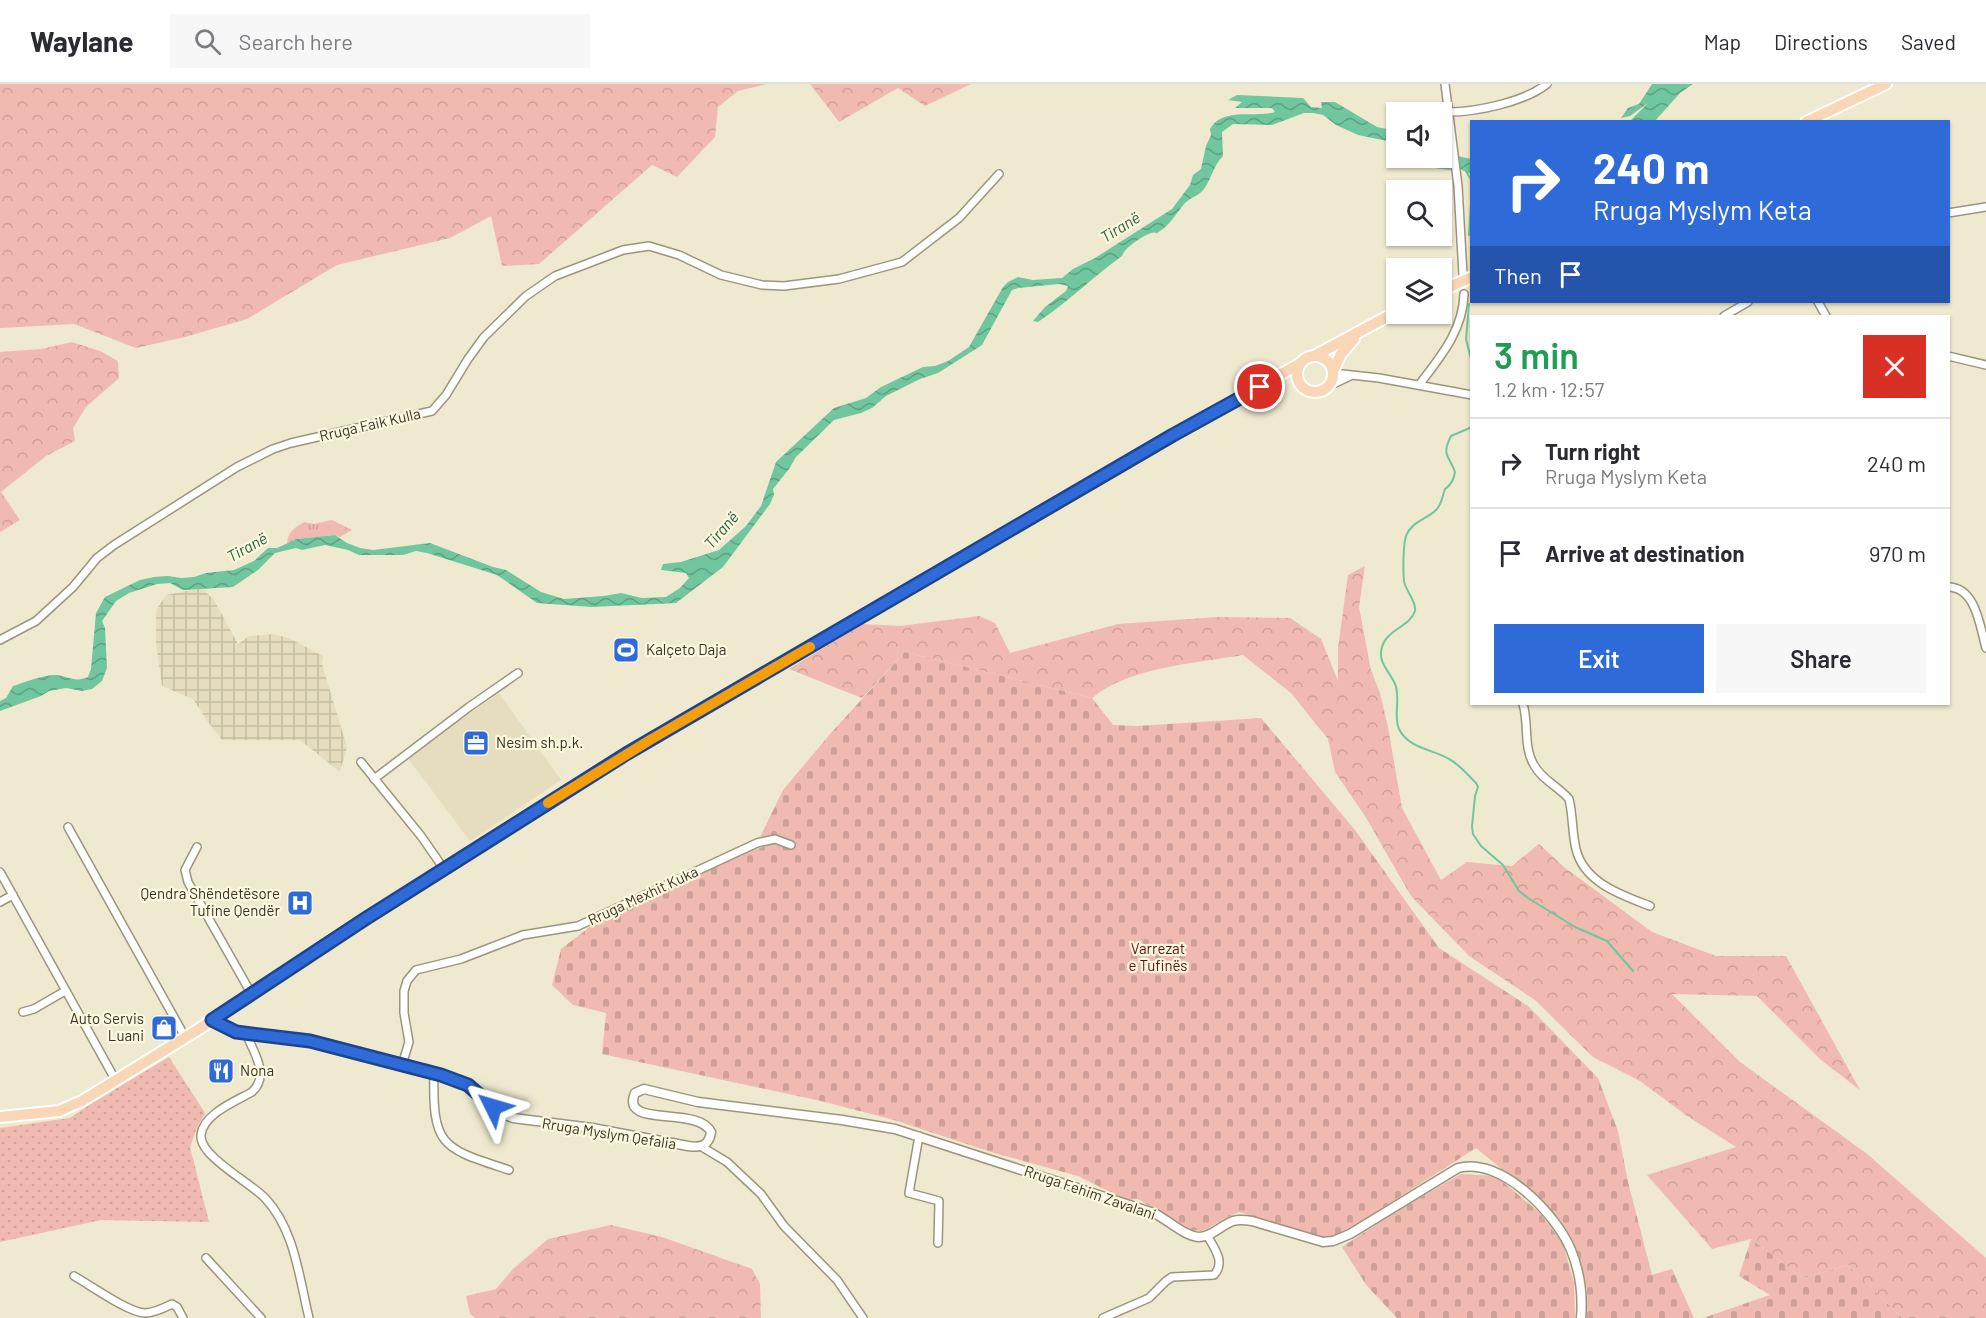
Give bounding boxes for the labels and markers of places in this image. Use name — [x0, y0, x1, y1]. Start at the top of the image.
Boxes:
pin — [1234, 361, 1285, 412]
sports icon: Kalçeto Daja — [611, 635, 641, 665]
place label: Kalçeto Daja — [646, 640, 727, 658]
office icon: Nesim sh.p.k. — [461, 728, 491, 758]
place label: Nesim sh.p.k. — [496, 733, 583, 751]
place label: Qendra Shëndetësore Tufine Qendër — [140, 884, 281, 919]
hospital icon: Qendra Shëndetësore Tufine Qendër — [285, 888, 315, 918]
place label: Auto Servis Luani — [70, 1009, 144, 1044]
shop icon: Auto Servis Luani — [149, 1013, 179, 1043]
restaurant icon: Nona — [206, 1056, 236, 1086]
place label: Nona — [240, 1061, 274, 1079]

